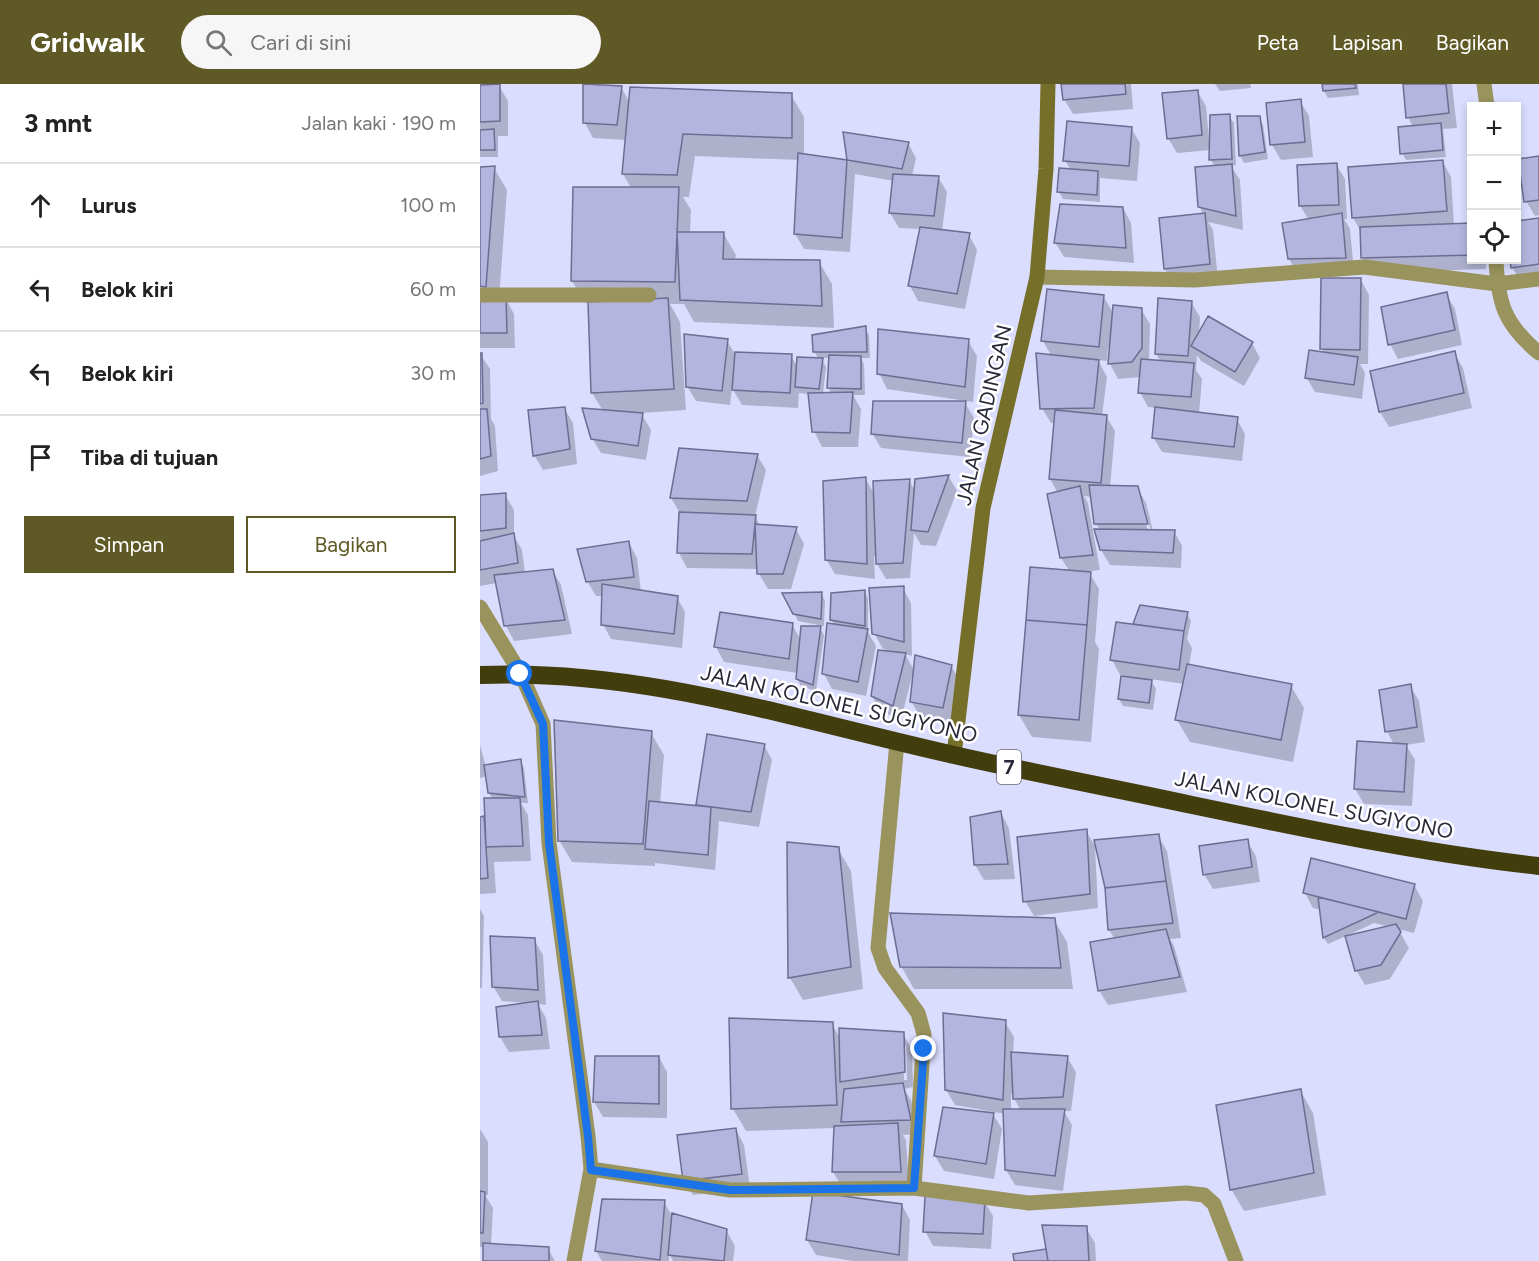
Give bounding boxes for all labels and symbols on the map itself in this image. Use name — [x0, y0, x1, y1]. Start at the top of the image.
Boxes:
street label: JALAN GADINGAN — [951, 322, 1016, 508]
route start — [506, 660, 532, 686]
street label: JALAN KOLONEL SUGIYONO — [698, 660, 980, 748]
road number: 7 — [997, 750, 1021, 784]
street label: JALAN KOLONEL SUGIYONO — [1173, 765, 1455, 844]
route end — [910, 1035, 936, 1061]

